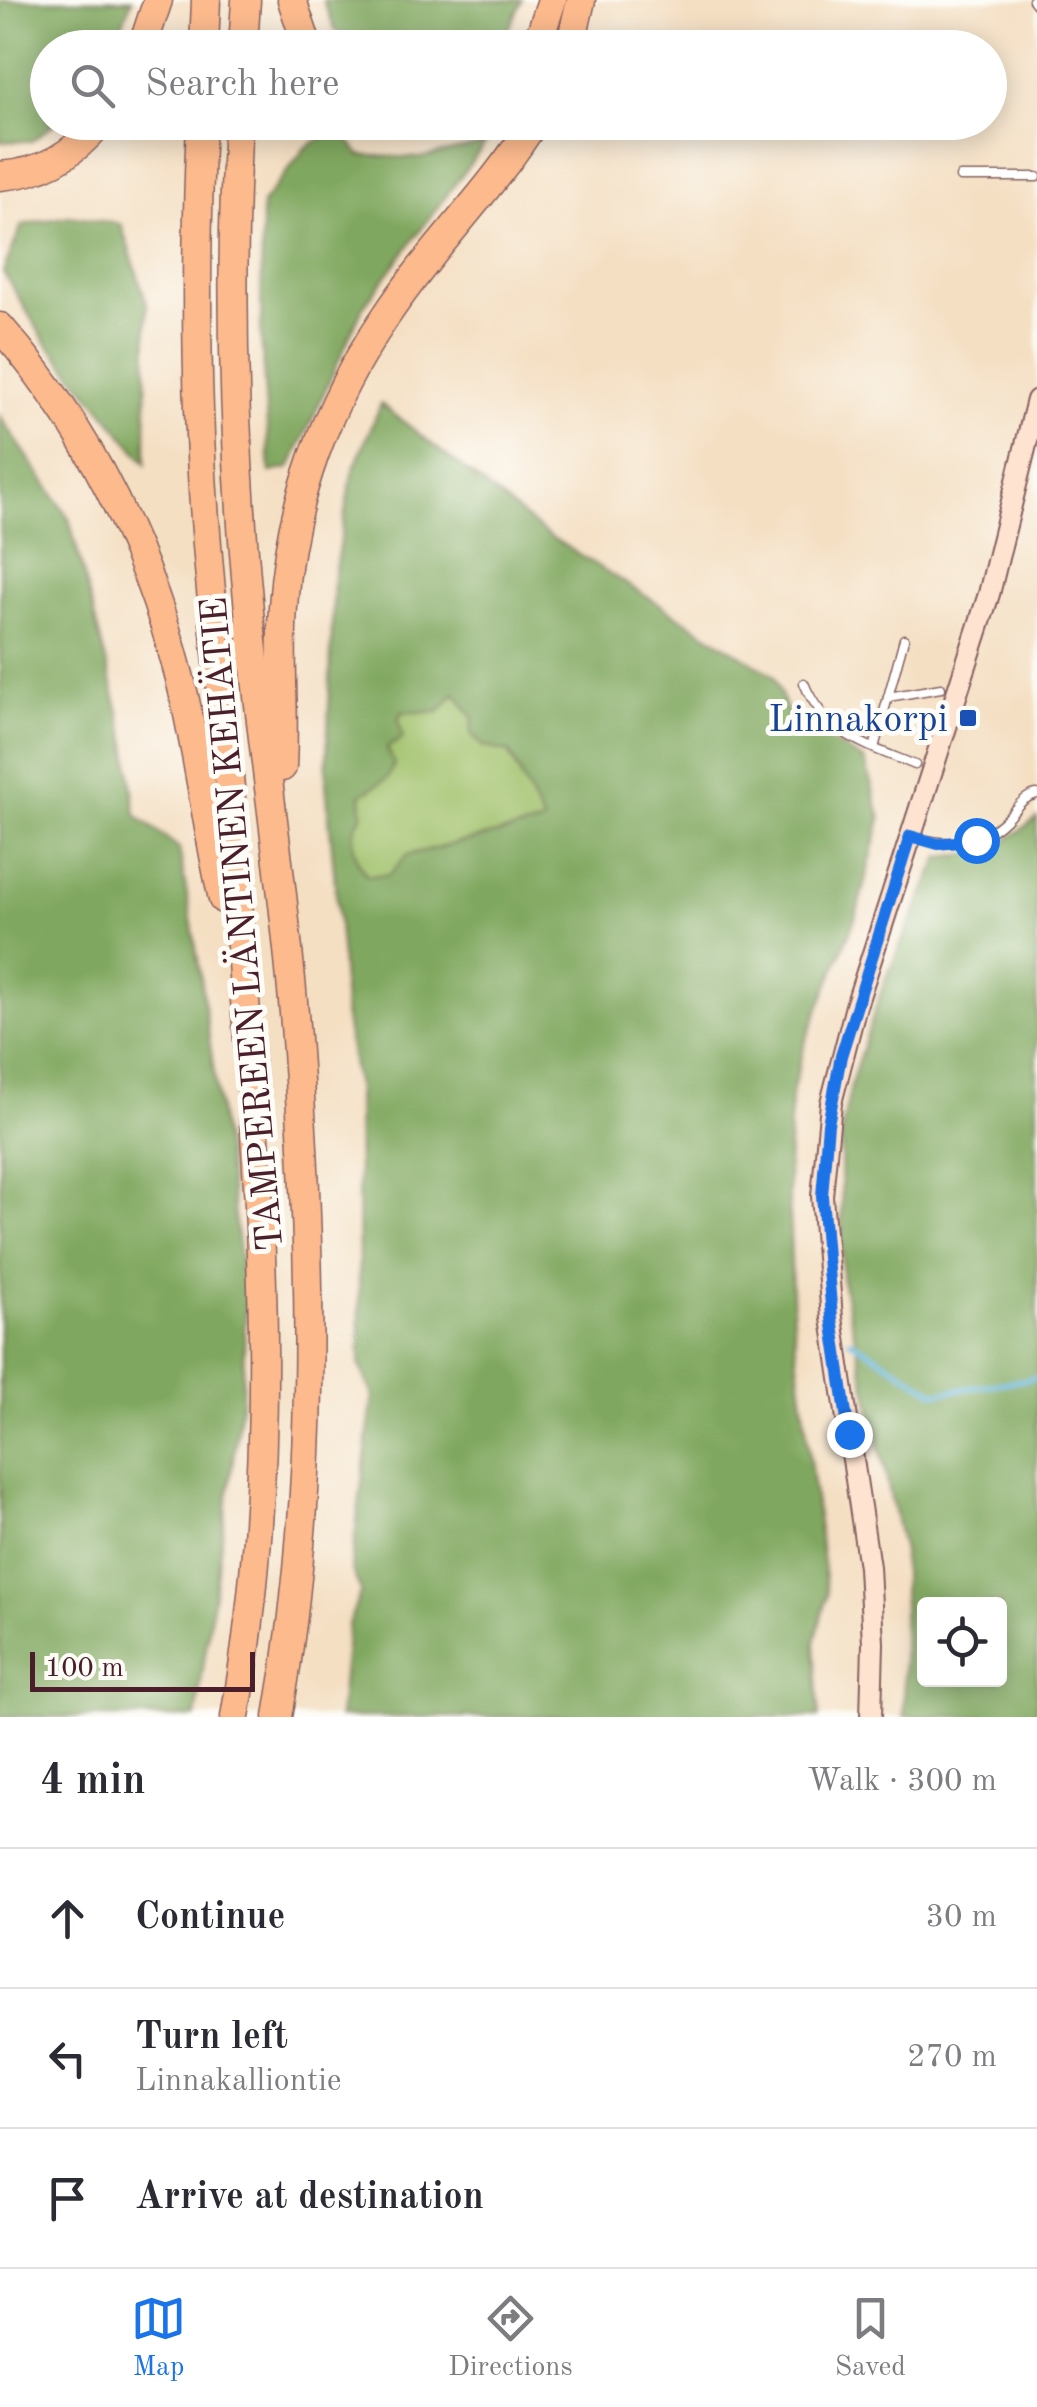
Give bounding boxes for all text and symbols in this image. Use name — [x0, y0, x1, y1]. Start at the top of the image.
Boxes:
search box — [30, 30, 1007, 140]
icon: search — [65, 58, 120, 113]
text: Search here — [145, 66, 340, 104]
street label: TAMPEREEN LÄNTINEN KEHÄTIE — [190, 595, 292, 1253]
place label: Linnakorpi — [768, 702, 948, 740]
marker: Linnakorpi — [957, 707, 979, 729]
route start — [954, 818, 1000, 864]
route end — [827, 1412, 873, 1458]
map controls — [917, 1597, 1007, 1687]
button: locate — [917, 1597, 1007, 1687]
scale bar — [30, 1647, 255, 1692]
text: 100 m — [45, 1655, 124, 1683]
text: 4 min — [40, 1761, 146, 1803]
text: Walk · 300 m — [807, 1766, 997, 1798]
icon: ahead — [40, 1891, 95, 1946]
text: Continue — [135, 1899, 285, 1937]
text: 30 m — [926, 1902, 997, 1934]
text: Turn left — [135, 2019, 288, 2057]
icon: left — [40, 2031, 95, 2086]
text: 270 m — [907, 2042, 997, 2074]
text: Linnakalliontie — [135, 2066, 342, 2098]
icon: arrive — [40, 2171, 95, 2226]
text: Arrive at destination — [135, 2179, 484, 2217]
tab: Map — [131, 2291, 186, 2386]
tab: Directions — [448, 2291, 573, 2386]
tab: Saved — [835, 2291, 906, 2386]

